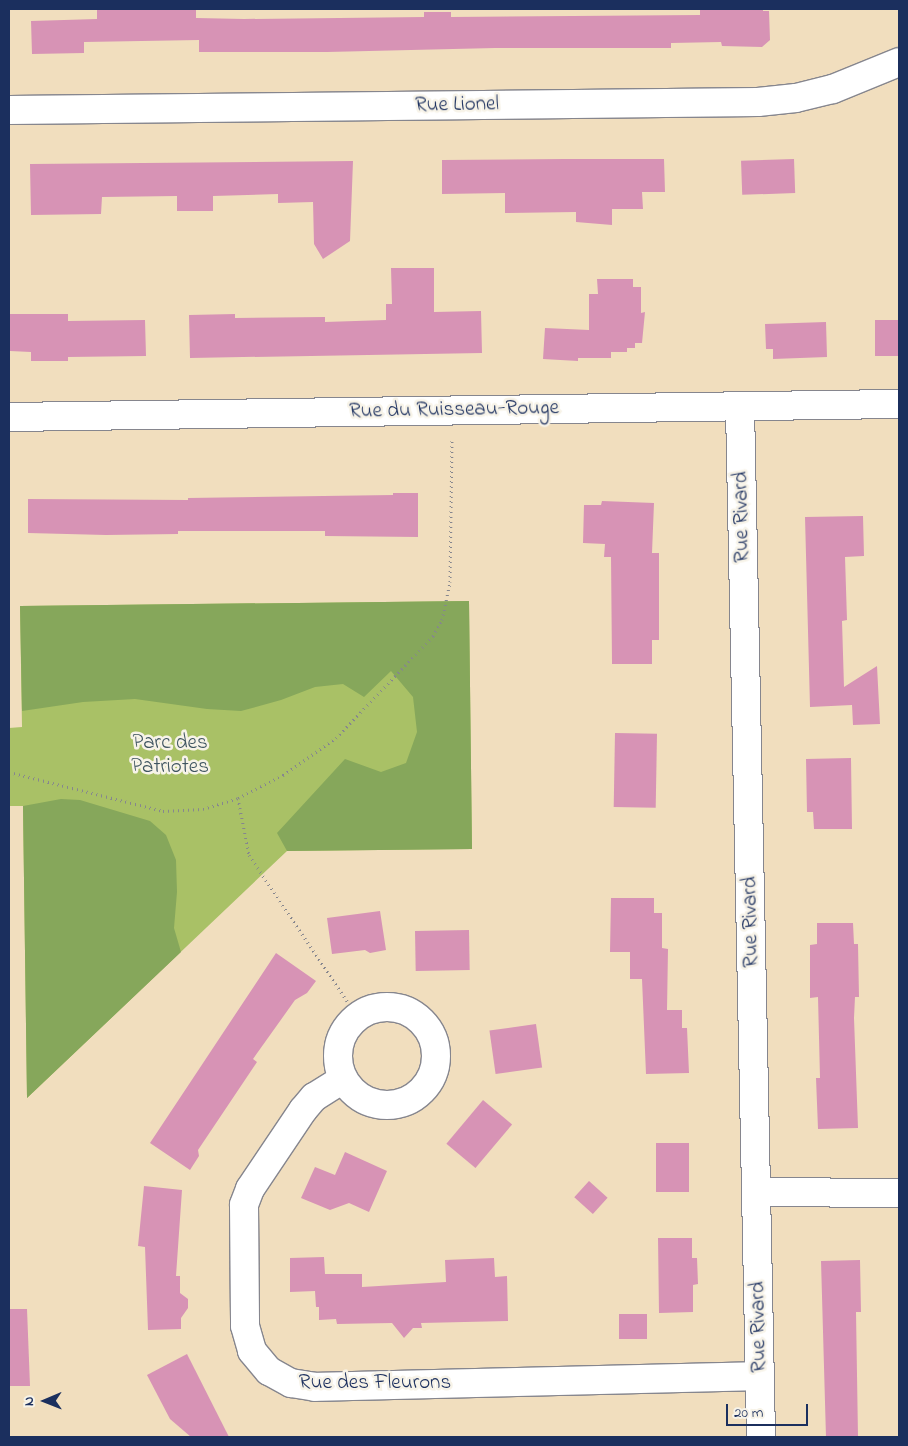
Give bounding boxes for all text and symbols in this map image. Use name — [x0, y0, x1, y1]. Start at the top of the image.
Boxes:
street label: Rue Lionel — [415, 92, 499, 118]
street label: Rue du Ruisseau-Rouge — [349, 396, 559, 424]
street label: Rue Rivard — [729, 471, 755, 563]
park label: Parc des Patriotes — [131, 730, 209, 780]
street label: Rue Rivard — [738, 876, 764, 968]
street label: Rue Rivard — [746, 1281, 772, 1373]
street label: Rue des Fleurons — [299, 1370, 451, 1396]
north arrow — [20, 1376, 70, 1426]
scale bar — [728, 1394, 810, 1426]
text: N — [19, 1396, 40, 1406]
text: 20 m — [734, 1402, 763, 1424]

